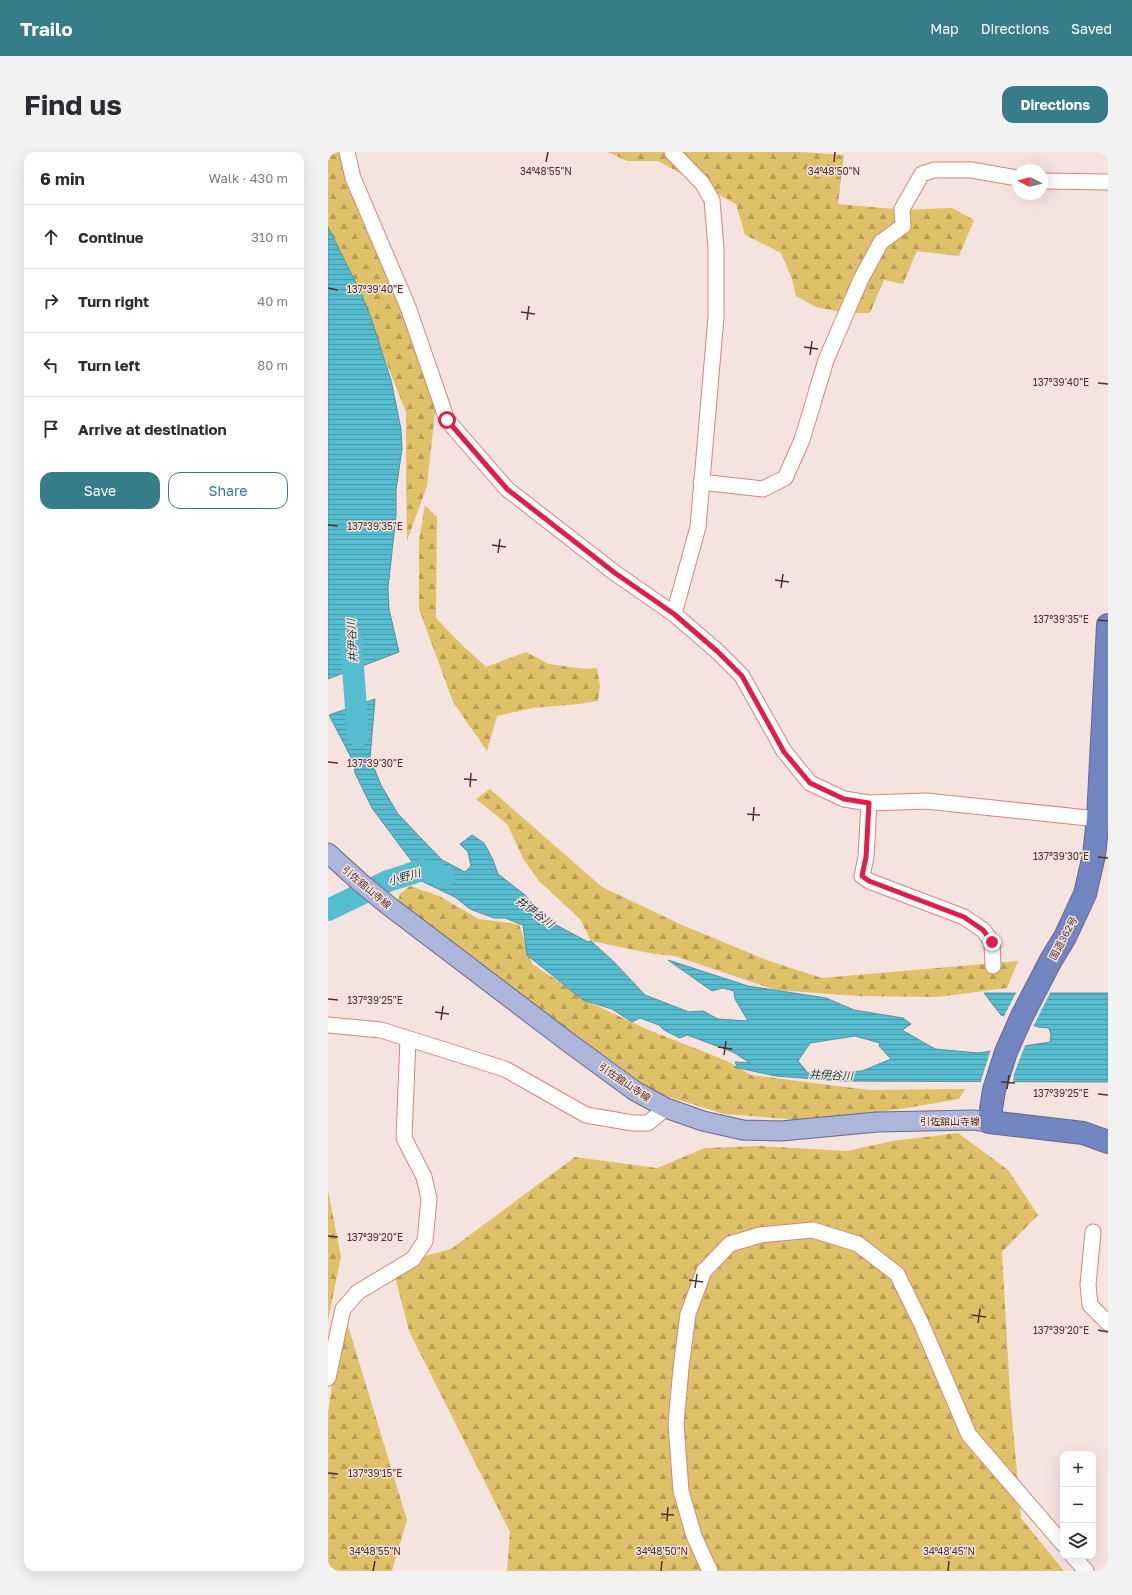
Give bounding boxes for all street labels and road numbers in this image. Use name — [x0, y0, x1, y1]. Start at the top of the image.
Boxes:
street label: 引佐舘山寺線 — [340, 863, 394, 911]
street label: 国道362号 — [1047, 914, 1079, 962]
street label: 引佐舘山寺線 — [597, 1060, 653, 1104]
street label: 引佐舘山寺線 — [920, 1115, 980, 1127]

